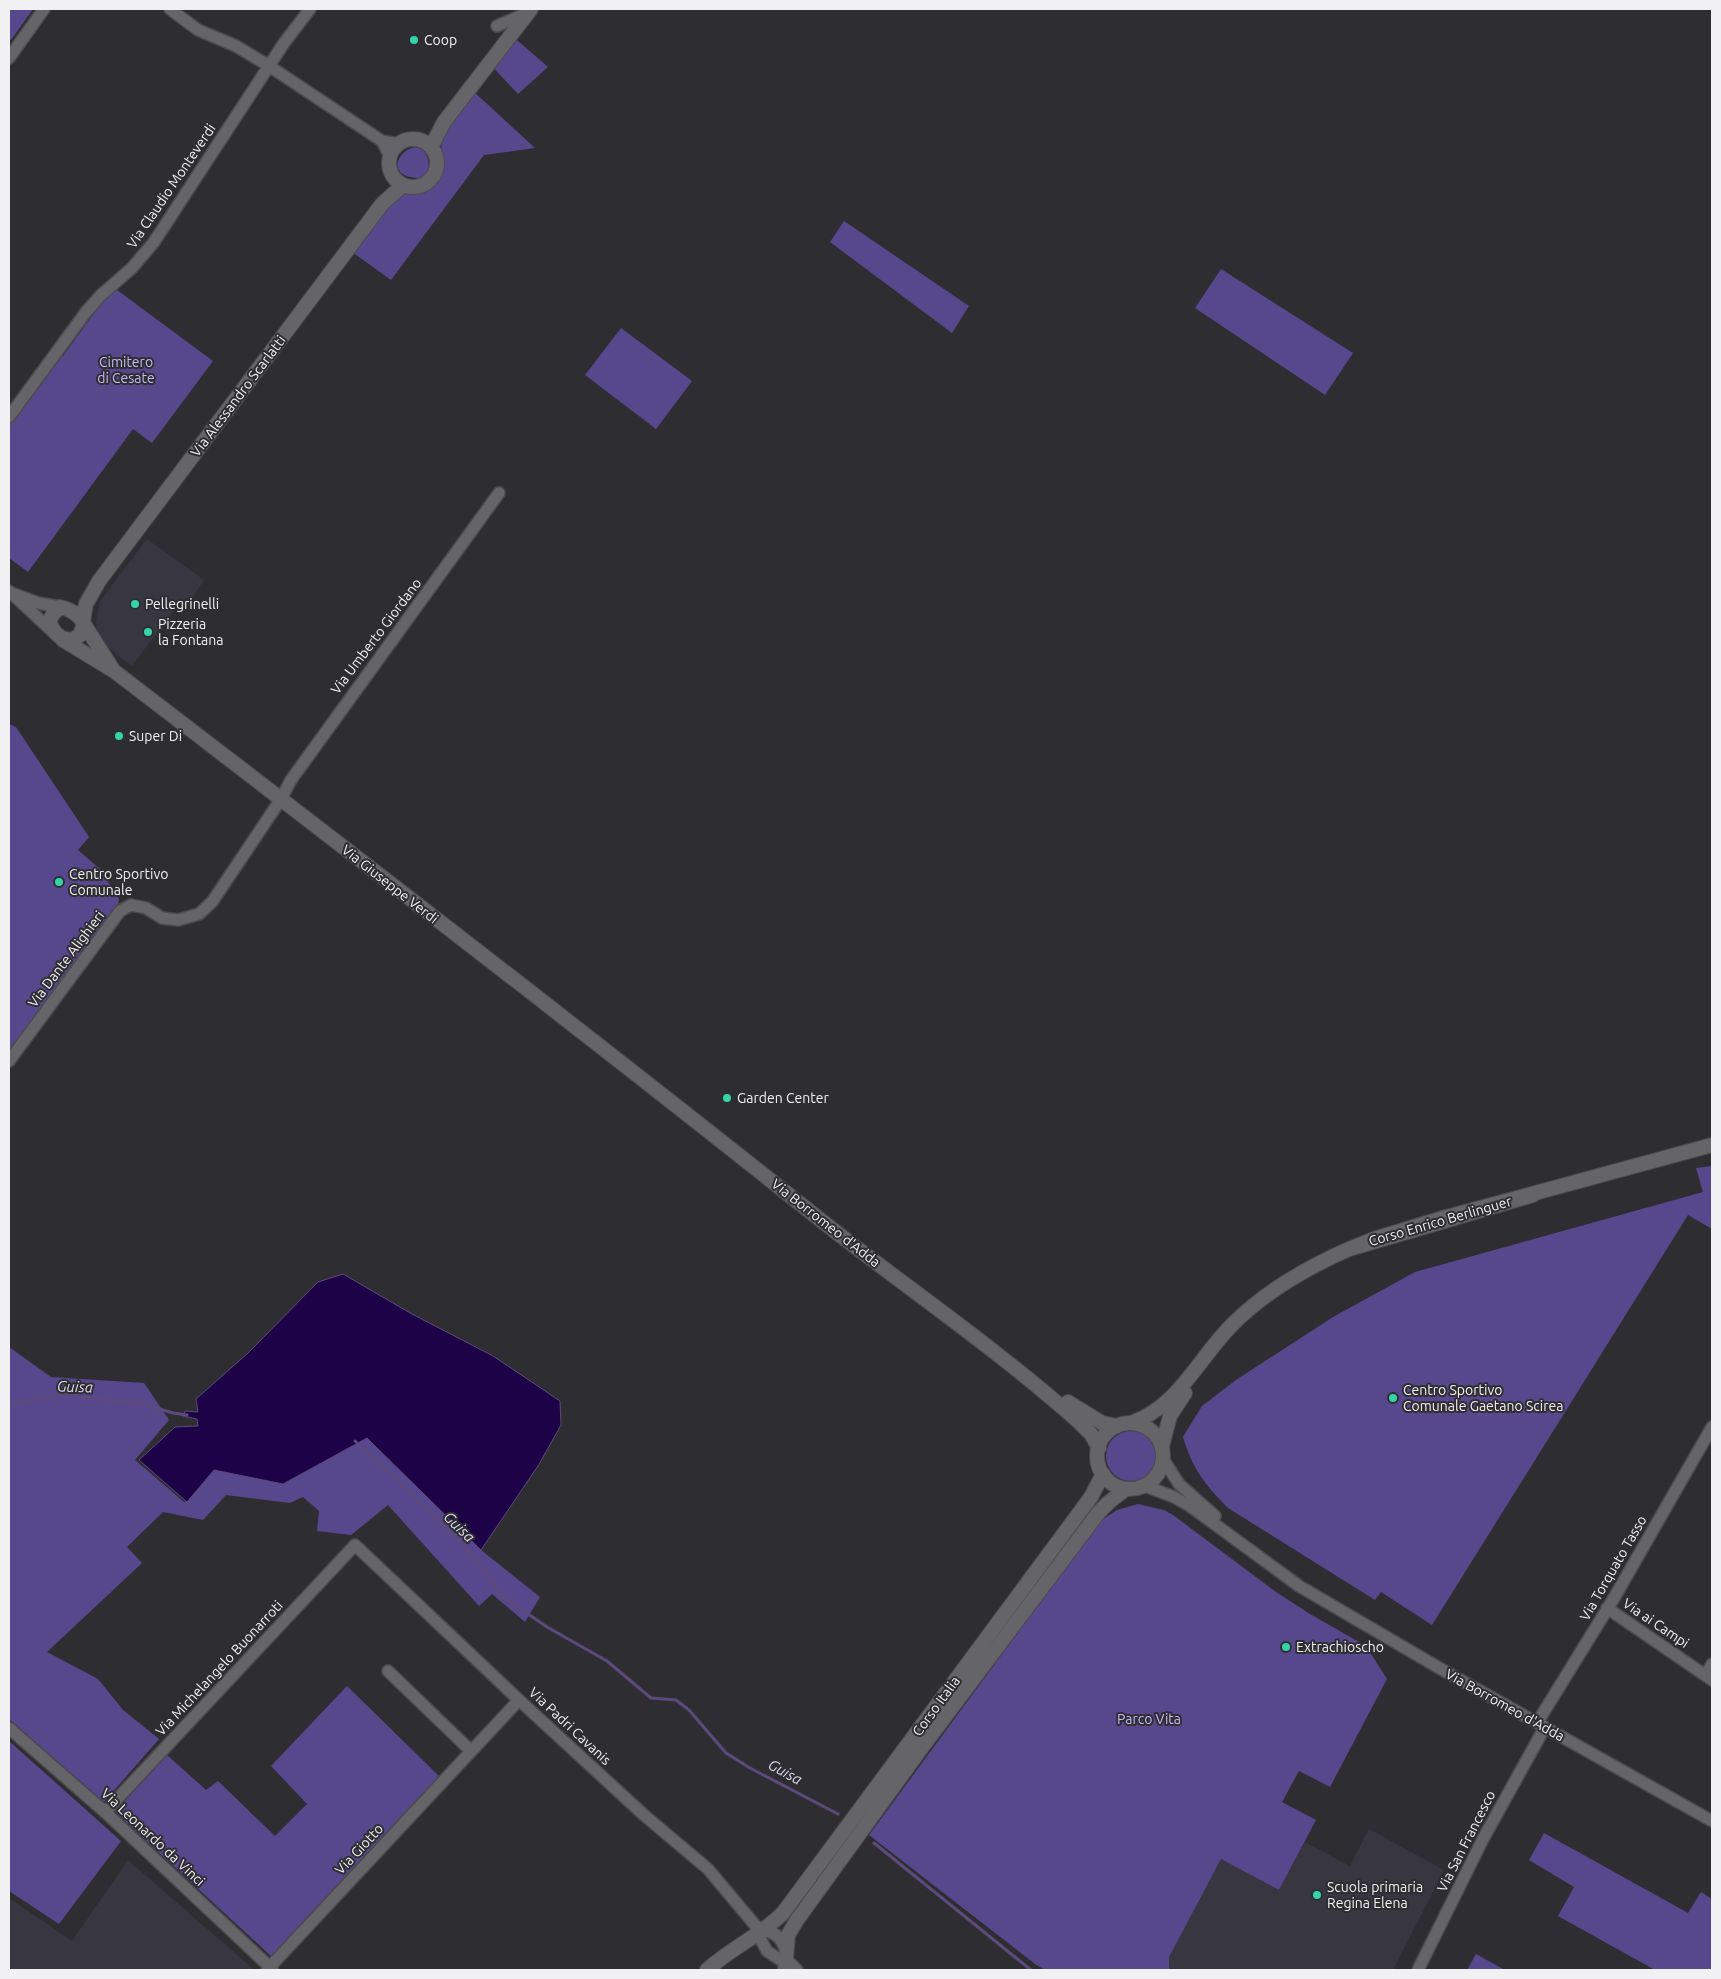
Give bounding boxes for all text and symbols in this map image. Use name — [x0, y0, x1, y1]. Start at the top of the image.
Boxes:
place label: Coop — [424, 32, 457, 48]
marker: Coop — [408, 34, 420, 46]
street label: Via Claudio Monteverdi — [123, 121, 219, 251]
street label: Via Alessandro Scarlatti — [187, 332, 289, 460]
park label: Cimitero di Cesate — [97, 354, 155, 386]
street label: Via Umberto Giordano — [327, 575, 425, 697]
place label: Pellegrinelli — [145, 596, 219, 612]
marker: Pellegrinelli — [129, 598, 141, 610]
place label: Pizzeria la Fontana — [158, 616, 224, 648]
marker: Pizzeria la Fontana — [142, 626, 154, 638]
place label: Super Di — [129, 728, 182, 744]
marker: Super Di — [113, 730, 125, 742]
street label: Via Giuseppe Verdi — [339, 841, 441, 927]
place label: Centro Sportivo Comunale — [69, 866, 168, 898]
marker: Centro Sportivo Comunale — [53, 876, 65, 888]
street label: Via Dante Alighieri — [24, 908, 108, 1010]
place label: Garden Center — [737, 1090, 829, 1106]
marker: Garden Center — [721, 1092, 733, 1104]
street label: Via Borromeo d'Adda — [768, 1176, 884, 1270]
street label: Corso Enrico Berlinguer — [1367, 1193, 1514, 1249]
water label: Guisa — [57, 1377, 93, 1396]
place label: Centro Sportivo Comunale Gaetano Scirea — [1403, 1382, 1563, 1414]
marker: Centro Sportivo Comunale Gaetano Scirea — [1387, 1392, 1399, 1404]
water label: Guisa — [440, 1508, 478, 1545]
street label: Via Torquato Tasso — [1576, 1513, 1650, 1623]
street label: Via ai Campi — [1620, 1595, 1692, 1651]
street label: Via Michelangelo Buonarroti — [152, 1597, 286, 1739]
place label: Extrachioscho — [1296, 1639, 1384, 1655]
marker: Extrachioscho — [1280, 1641, 1292, 1653]
street label: Via Borromeo d'Adda — [1443, 1666, 1567, 1744]
street label: Corso Italia — [909, 1673, 963, 1739]
street label: Via Padri Cavanis — [526, 1684, 614, 1768]
park label: Parco Vita — [1117, 1711, 1181, 1727]
water label: Guisa — [765, 1755, 805, 1788]
street label: Via Leonardo da Vinci — [98, 1785, 208, 1889]
street label: Via San Francesco — [1434, 1788, 1498, 1894]
street label: Via Giotto — [332, 1820, 386, 1878]
place label: Scuola primaria Regina Elena — [1327, 1879, 1423, 1911]
marker: Scuola primaria Regina Elena — [1311, 1889, 1323, 1901]

